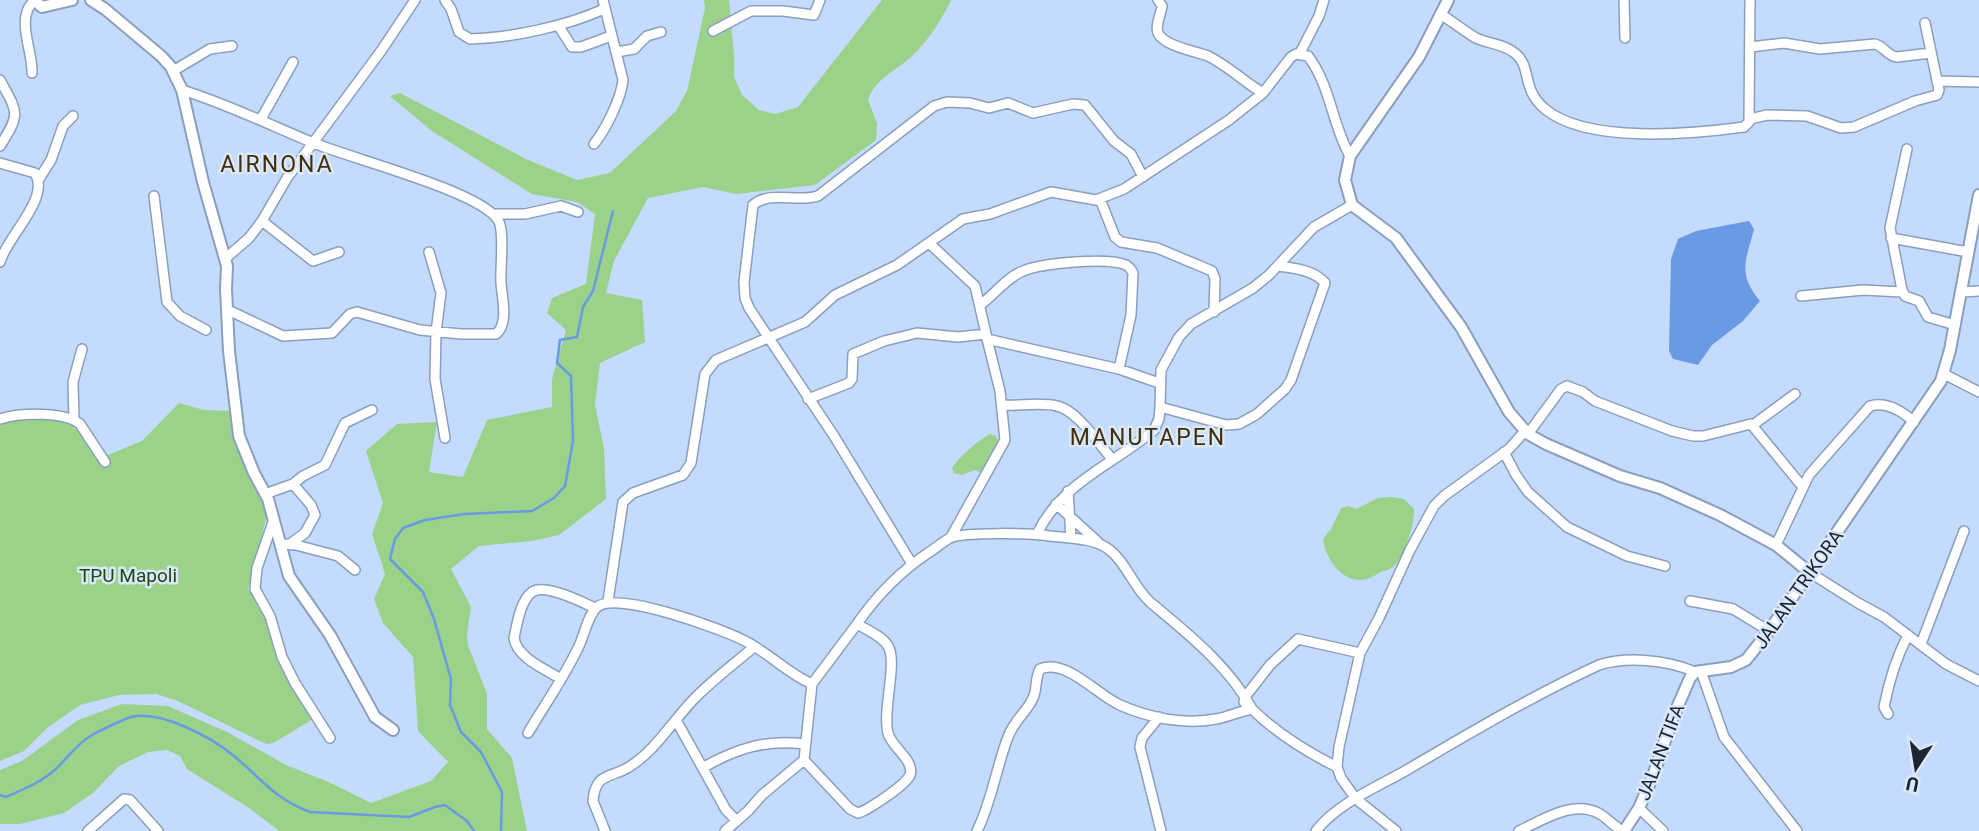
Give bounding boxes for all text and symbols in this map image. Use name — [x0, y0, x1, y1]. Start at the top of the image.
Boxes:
district label: AIRNONA — [220, 151, 334, 178]
district label: MANUTAPEN — [1070, 424, 1226, 451]
street label: JALAN TRIKORA — [1749, 525, 1848, 653]
park label: TPU Mapoli — [79, 564, 177, 587]
street label: JALAN TIFA — [1632, 700, 1690, 804]
north arrow — [1881, 733, 1951, 803]
text: U — [1904, 772, 1921, 797]

